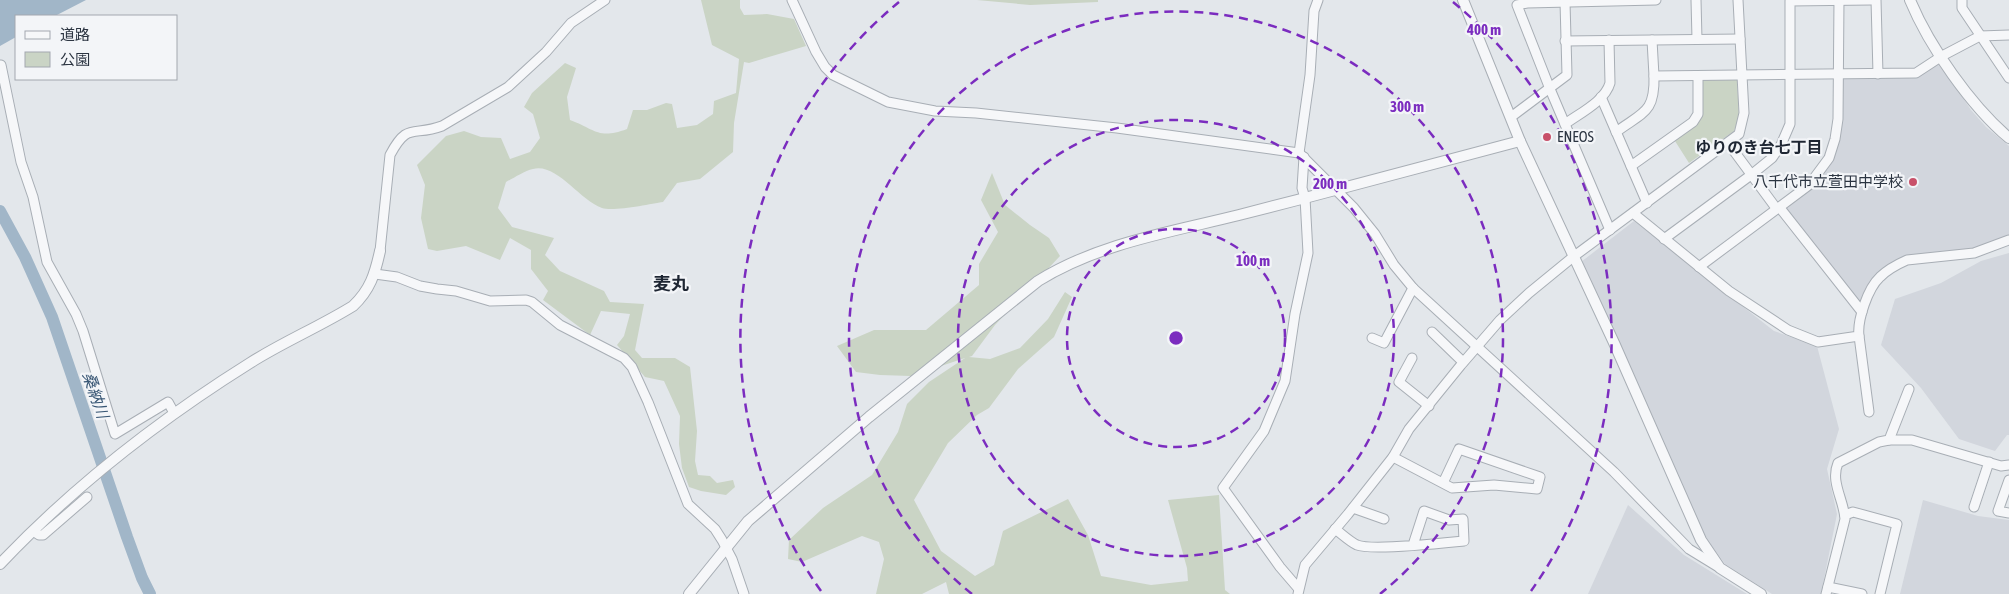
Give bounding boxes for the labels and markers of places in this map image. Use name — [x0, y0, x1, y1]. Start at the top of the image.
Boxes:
place label: ENEOS — [1557, 128, 1594, 145]
marker: ENEOS — [1541, 131, 1553, 143]
place label: 八千代市立萱田中学校 — [1753, 173, 1903, 190]
marker: 八千代市立萱田中学校 — [1907, 176, 1919, 188]
centre of rings — [1167, 329, 1185, 347]

